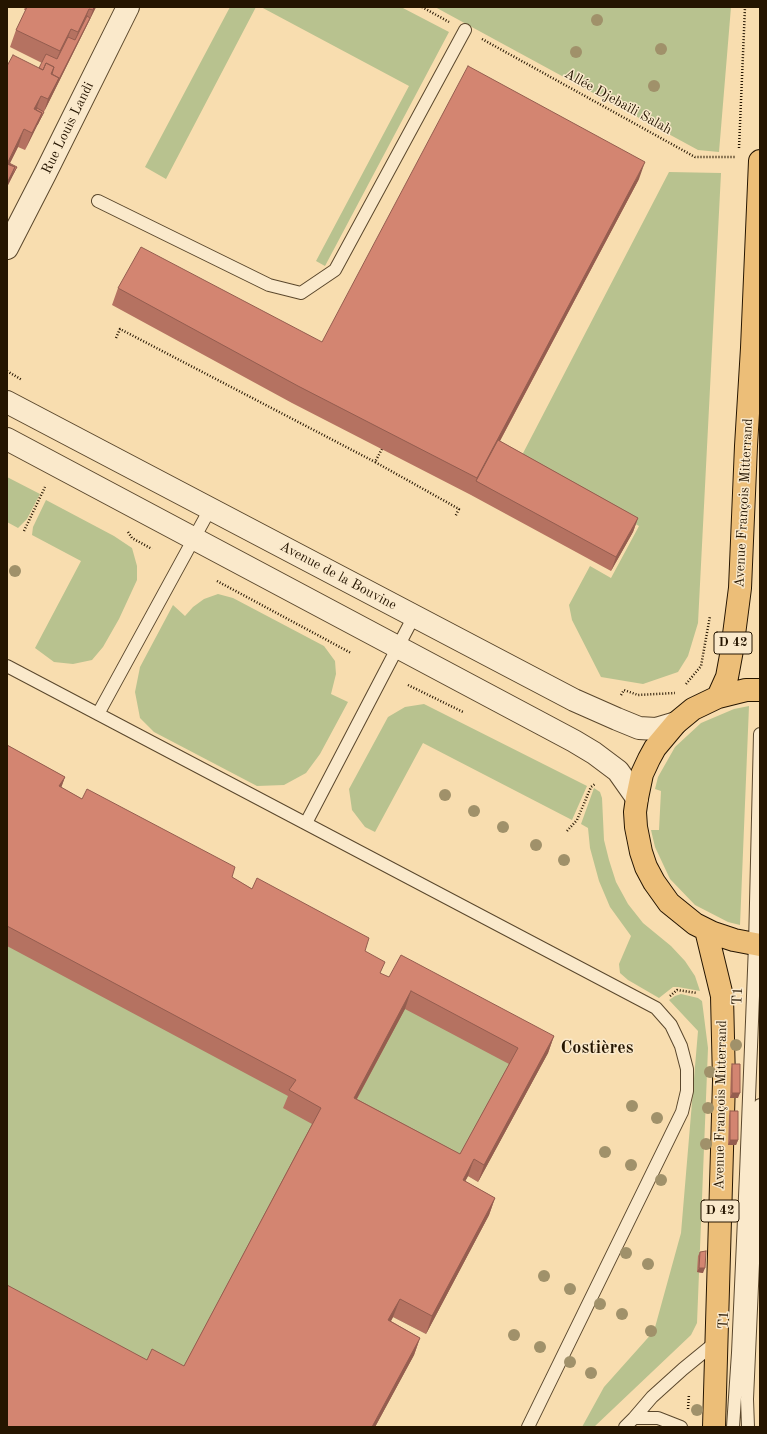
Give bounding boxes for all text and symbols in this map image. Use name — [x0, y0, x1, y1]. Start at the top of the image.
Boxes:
street label: Allée Djebaïli Salah — [561, 65, 675, 139]
street label: Rue Louis Landi — [38, 79, 98, 177]
street label: Avenue François Mitterrand — [731, 418, 757, 588]
street label: Avenue de la Bouvine — [277, 538, 399, 614]
road number: D 42 — [714, 632, 752, 654]
street label: T1 — [729, 987, 747, 1005]
street label: Avenue François Mitterrand — [711, 1020, 731, 1190]
district label: Costières — [560, 1037, 634, 1059]
road number: D 42 — [701, 1200, 739, 1222]
street label: T1 — [715, 1311, 733, 1329]

